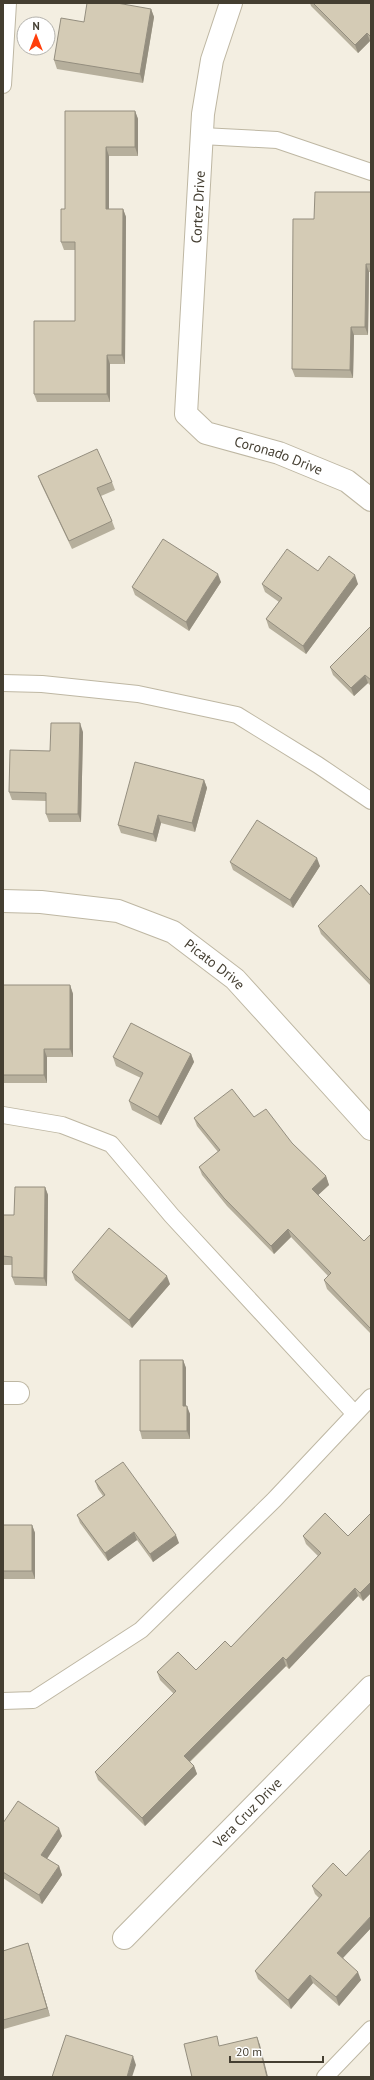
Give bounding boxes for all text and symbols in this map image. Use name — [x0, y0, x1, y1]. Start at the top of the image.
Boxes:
north arrow — [16, 16, 56, 56]
text: N — [32, 19, 40, 33]
street label: Cortez Drive — [187, 170, 209, 244]
street label: Coronado Drive — [233, 432, 325, 479]
street label: Picato Drive — [181, 935, 249, 993]
street label: Vera Cruz Drive — [208, 1774, 286, 1852]
scale bar — [230, 2038, 323, 2064]
text: 20 m — [236, 2044, 262, 2059]

